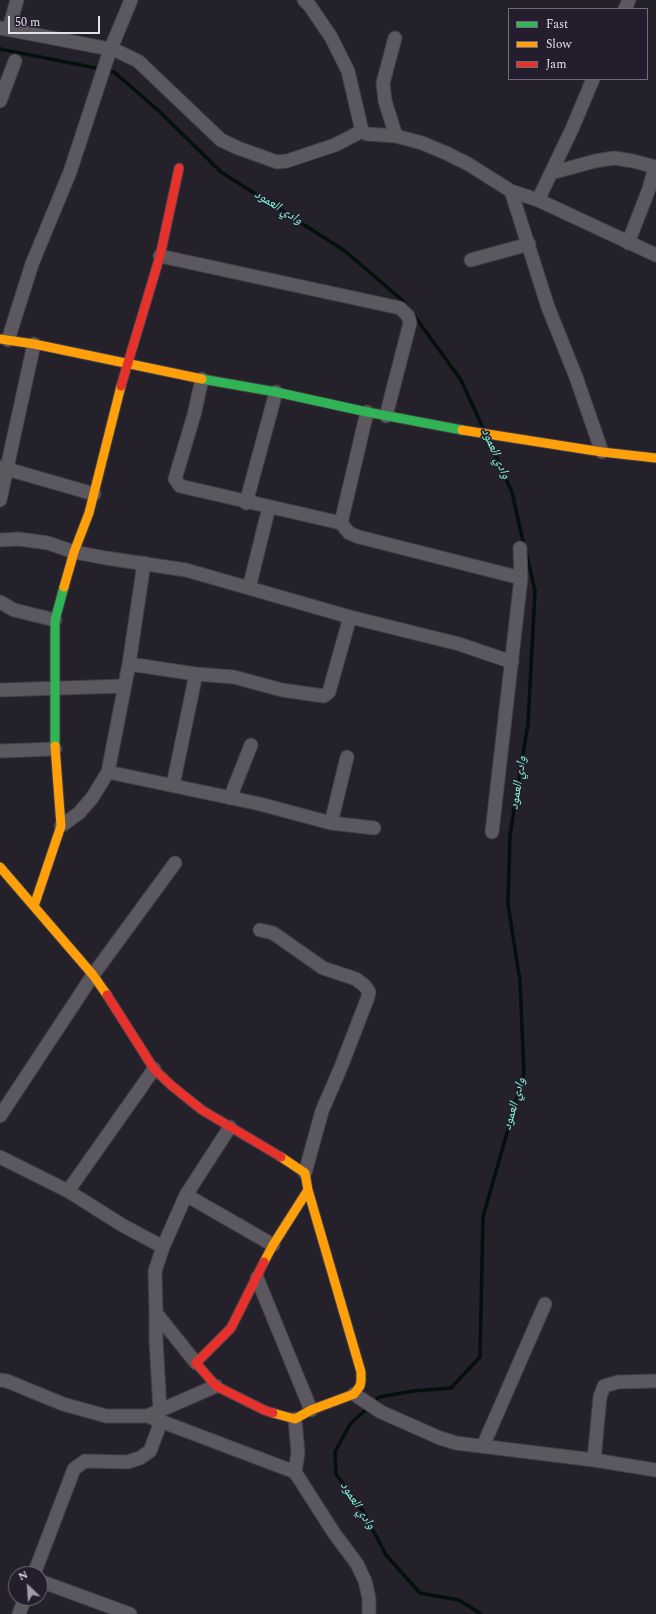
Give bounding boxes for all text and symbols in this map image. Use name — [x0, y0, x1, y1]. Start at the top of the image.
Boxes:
scale bar — [10, 8, 102, 34]
legend — [508, 8, 648, 80]
text: 50 m — [15, 13, 40, 32]
text: Fast — [546, 15, 568, 34]
text: Slow — [546, 35, 571, 54]
text: Jam — [546, 55, 567, 74]
water label: وادي العمود — [251, 187, 305, 229]
water label: وادي العمود — [477, 426, 513, 482]
water label: وادي العمود — [507, 755, 531, 811]
water label: وادي العمود — [500, 1076, 530, 1132]
water label: وادي العمود — [336, 1479, 378, 1533]
north arrow — [8, 1566, 48, 1606]
text: N — [15, 1566, 31, 1585]

